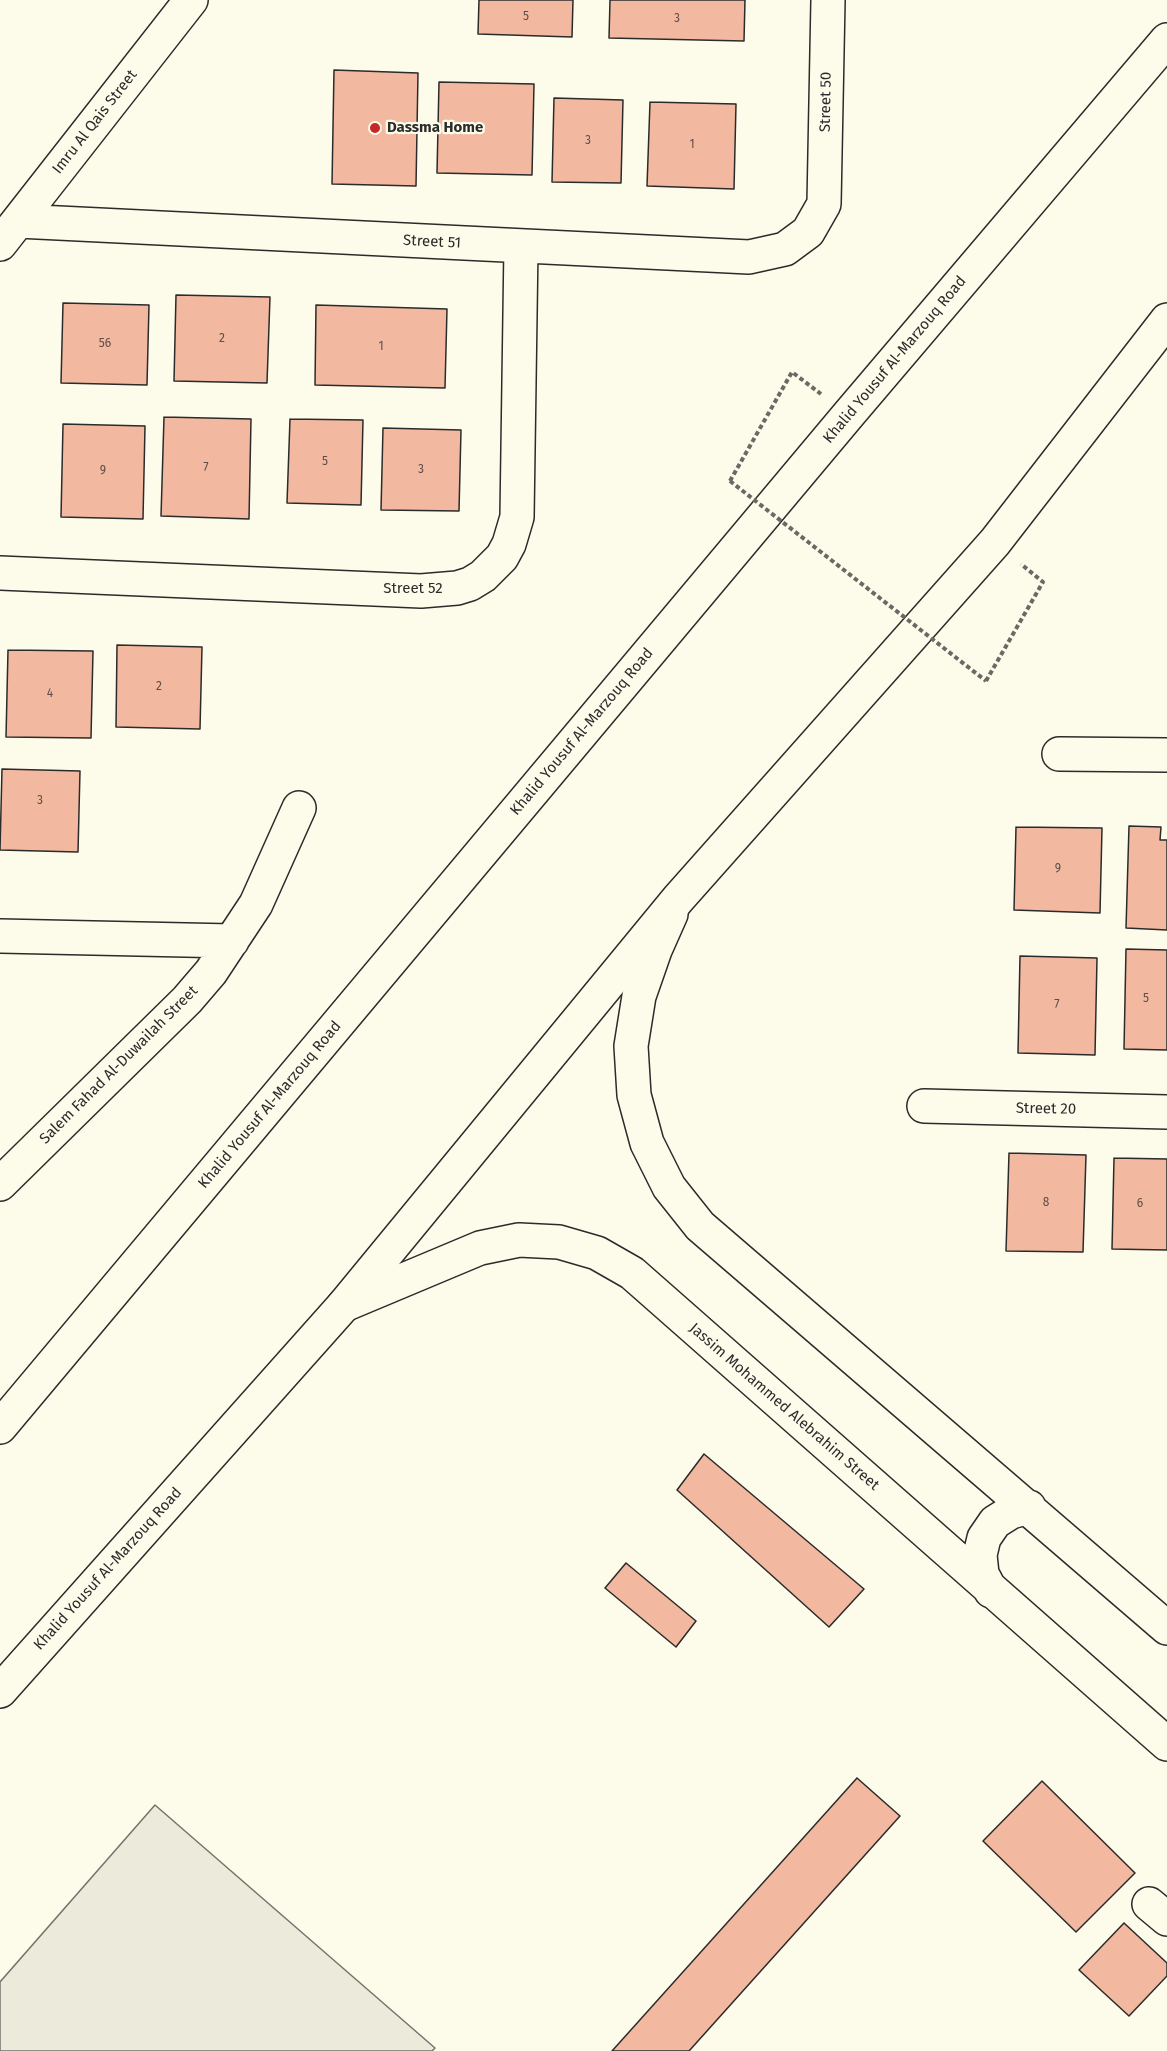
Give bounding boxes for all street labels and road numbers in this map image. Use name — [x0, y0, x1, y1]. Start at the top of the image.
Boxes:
street label: Imru Al Qais Street — [49, 66, 141, 178]
street label: Street 50 — [816, 72, 836, 132]
street label: Street 51 — [403, 231, 461, 253]
street label: Khalid Yousuf Al-Marzouq Road — [820, 273, 970, 447]
street label: Street 52 — [383, 580, 443, 598]
street label: Khalid Yousuf Al-Marzouq Road — [507, 645, 657, 819]
street label: Salem Fahad Al-Duwailah Street — [36, 982, 202, 1148]
street label: Khalid Yousuf Al-Marzouq Road — [195, 1018, 345, 1192]
street label: Street 20 — [1016, 1099, 1076, 1119]
street label: Jassim Mohammed Alebrahim Street — [685, 1320, 883, 1494]
street label: Khalid Yousuf Al-Marzouq Road — [30, 1484, 186, 1654]

